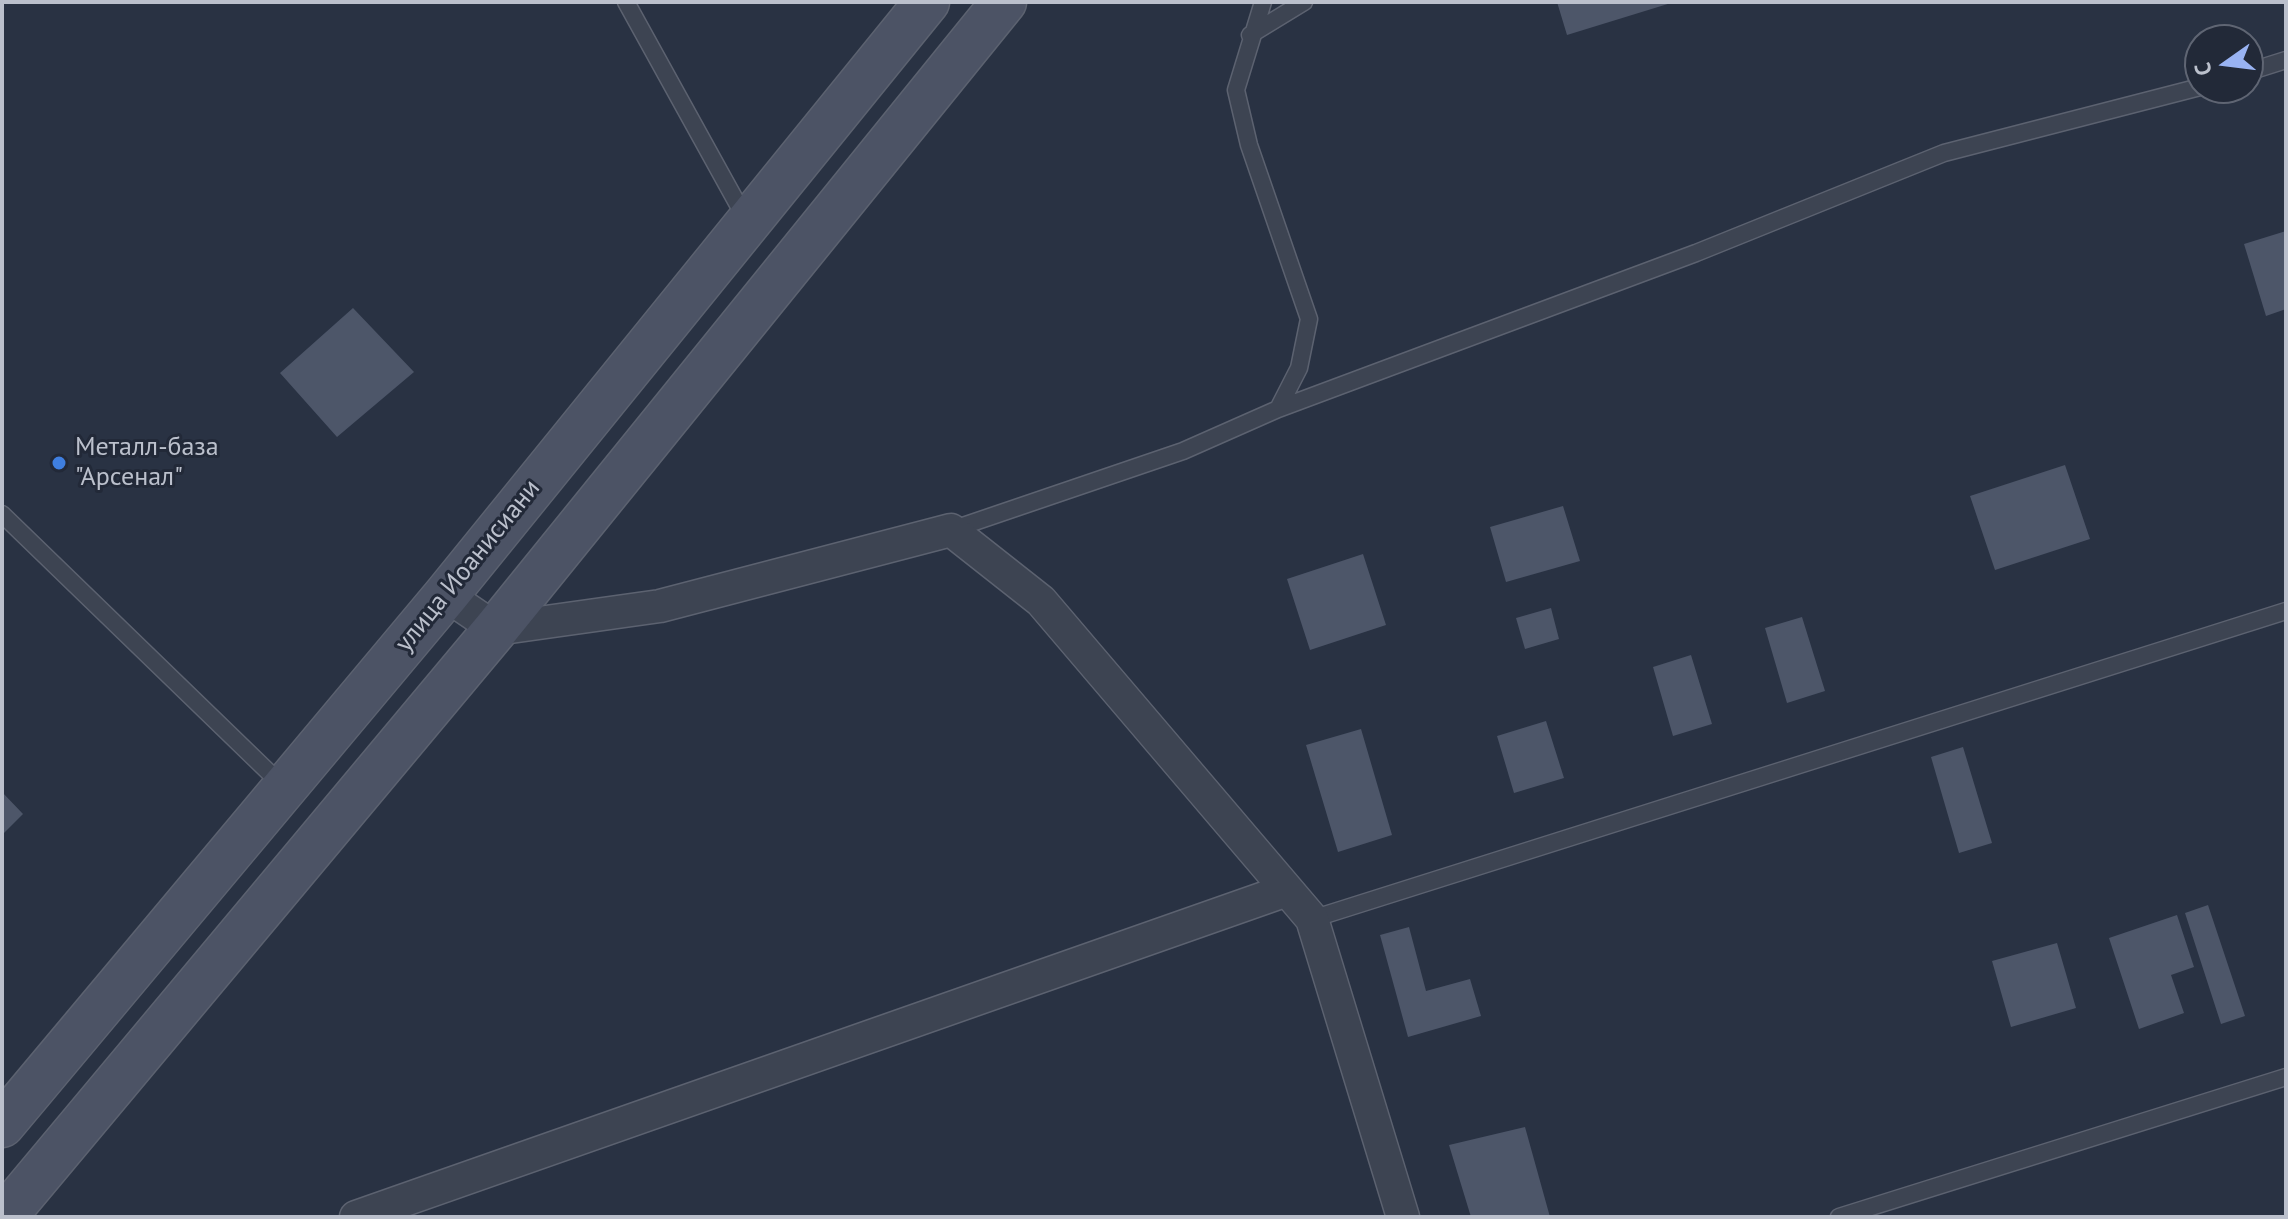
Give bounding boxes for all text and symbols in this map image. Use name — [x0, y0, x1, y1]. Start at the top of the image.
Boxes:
north arrow — [2184, 24, 2264, 104]
text: С — [2188, 60, 2218, 79]
place label: Металл-база "Арсенал" — [75, 432, 219, 494]
marker: Металл-база "Арсенал" — [50, 454, 68, 472]
street label: улица Иоанисиани — [389, 473, 547, 659]

